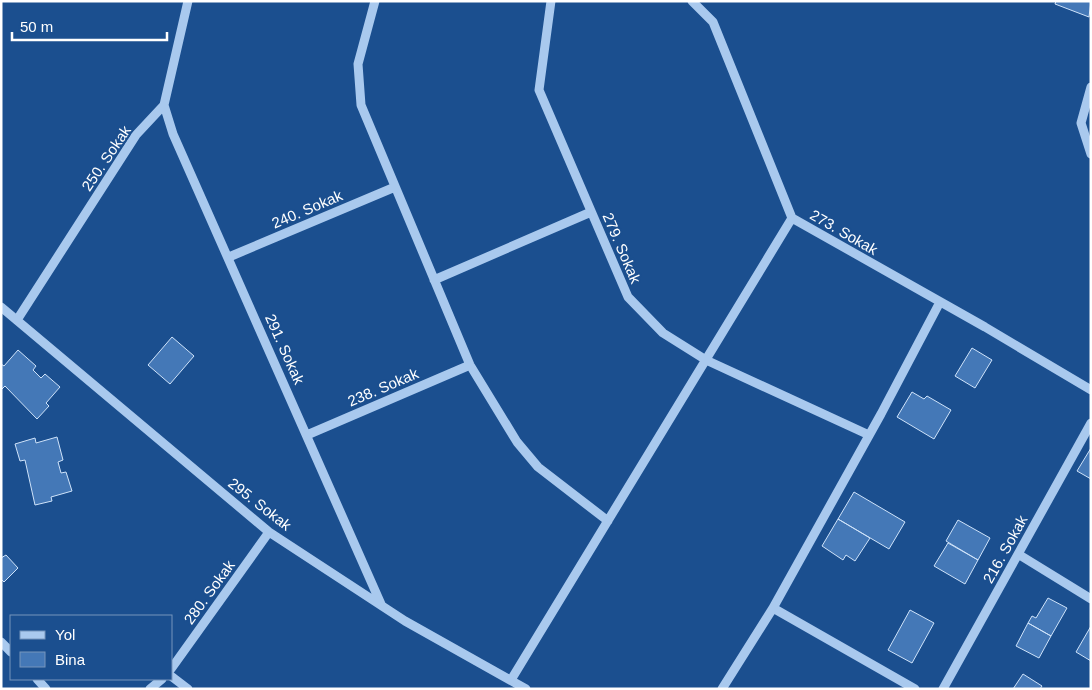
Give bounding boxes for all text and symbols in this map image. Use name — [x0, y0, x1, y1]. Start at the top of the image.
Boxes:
scale bar — [12, 10, 168, 42]
text: 50 m — [20, 18, 53, 35]
street label: 250. Sokak — [78, 122, 134, 194]
street label: 240. Sokak — [269, 186, 345, 231]
street label: 273. Sokak — [807, 206, 881, 258]
street label: 279. Sokak — [600, 210, 645, 286]
street label: 291. Sokak — [262, 311, 308, 387]
street label: 238. Sokak — [345, 364, 421, 409]
street label: 295. Sokak — [225, 474, 295, 534]
street label: 216. Sokak — [979, 512, 1031, 586]
street label: 280. Sokak — [180, 556, 238, 627]
legend — [10, 615, 172, 680]
text: Yol — [55, 626, 75, 643]
text: Bina — [55, 651, 86, 668]

